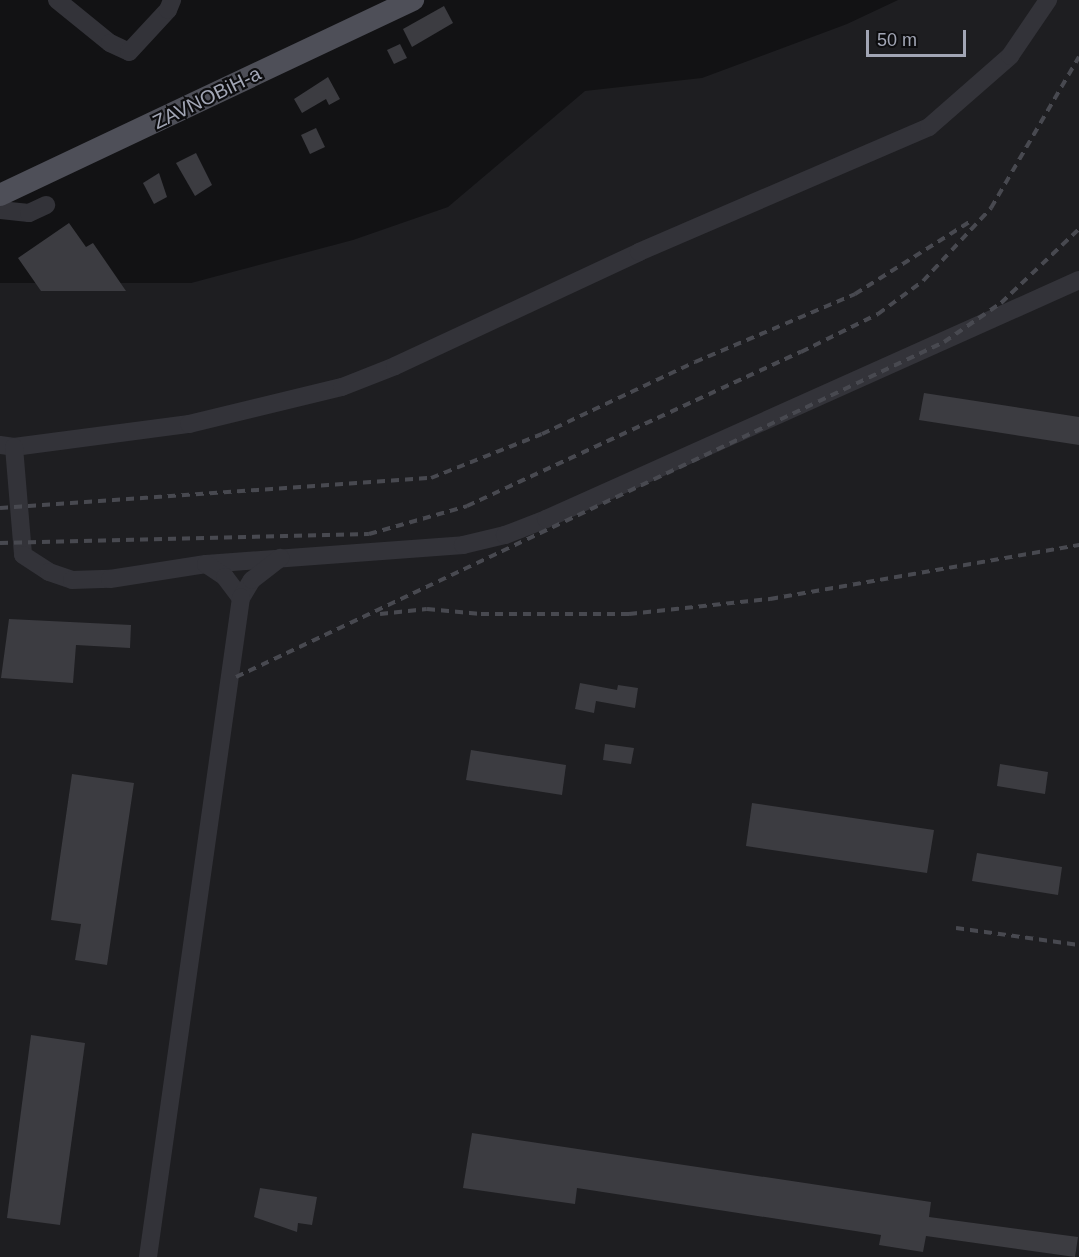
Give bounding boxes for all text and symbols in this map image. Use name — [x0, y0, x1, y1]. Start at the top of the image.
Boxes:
scale bar — [869, 18, 970, 56]
text: 50 m — [877, 30, 917, 50]
street label: ZAVNOBiH-a — [149, 61, 265, 135]

